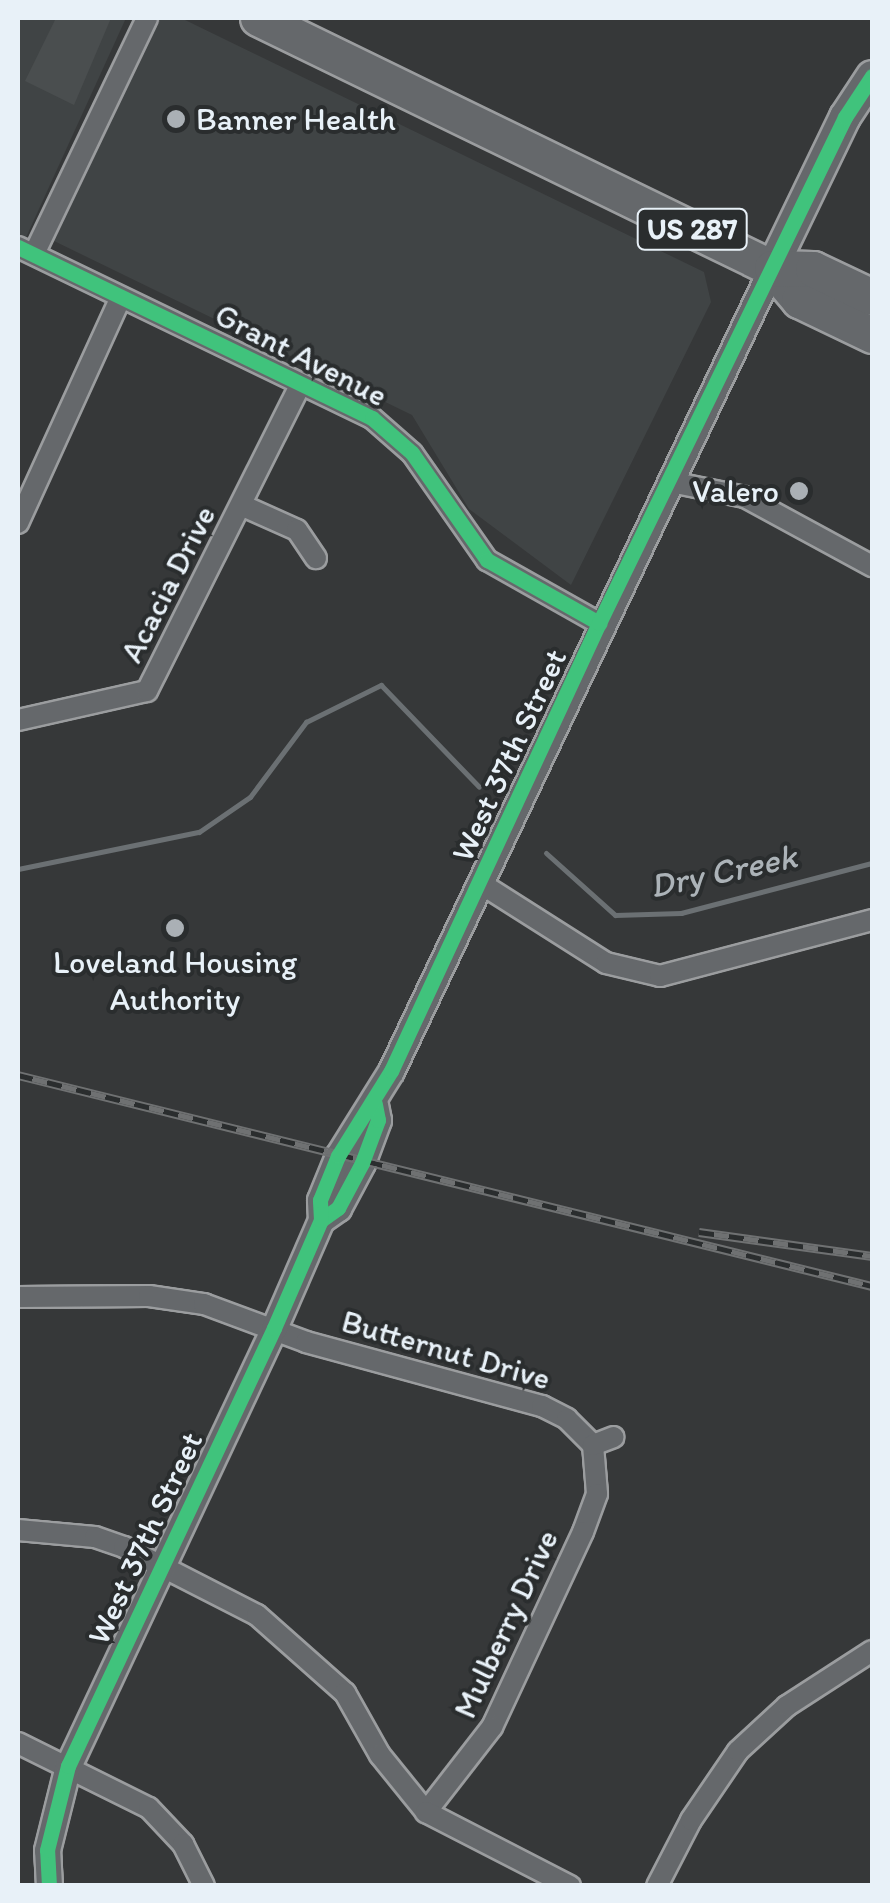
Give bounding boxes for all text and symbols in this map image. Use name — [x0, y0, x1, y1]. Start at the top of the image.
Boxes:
place label: Banner Health — [196, 100, 395, 138]
marker: Banner Health — [165, 108, 187, 130]
road number: US 287 — [634, 204, 750, 254]
street label: Grant Avenue — [209, 295, 393, 415]
place label: Valero — [692, 472, 779, 510]
marker: Valero — [788, 480, 810, 502]
street label: Acacia Drive — [112, 499, 224, 669]
street label: West 37th Street — [443, 643, 575, 867]
water label: Dry Creek — [646, 835, 800, 907]
marker: Loveland Housing Authority — [164, 917, 186, 939]
place label: Loveland Housing Authority — [53, 944, 297, 1019]
street label: Butternut Drive — [337, 1302, 555, 1398]
street label: West 37th Street — [79, 1426, 211, 1650]
street label: Mulberry Drive — [446, 1524, 566, 1724]

